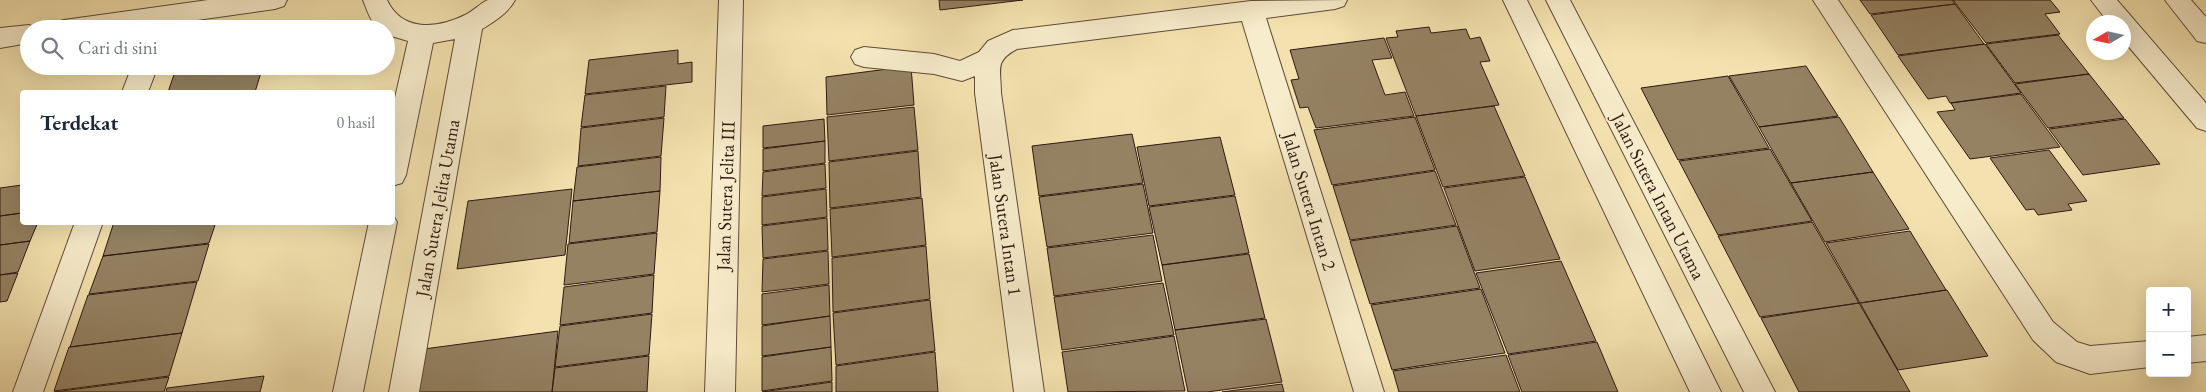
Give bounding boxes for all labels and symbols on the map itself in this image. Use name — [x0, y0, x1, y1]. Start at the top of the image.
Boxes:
north arrow — [2086, 15, 2131, 60]
street label: Jalan Sutera Intan Utama — [1605, 107, 1712, 284]
street label: Jalan Sutera Jelita Utama — [409, 117, 466, 301]
street label: Jalan Sutera Jelita III — [710, 120, 741, 273]
street label: Jalan Sutera Intan 2 — [1276, 127, 1342, 273]
street label: Jalan Sutera Intan 1 — [983, 151, 1028, 298]

